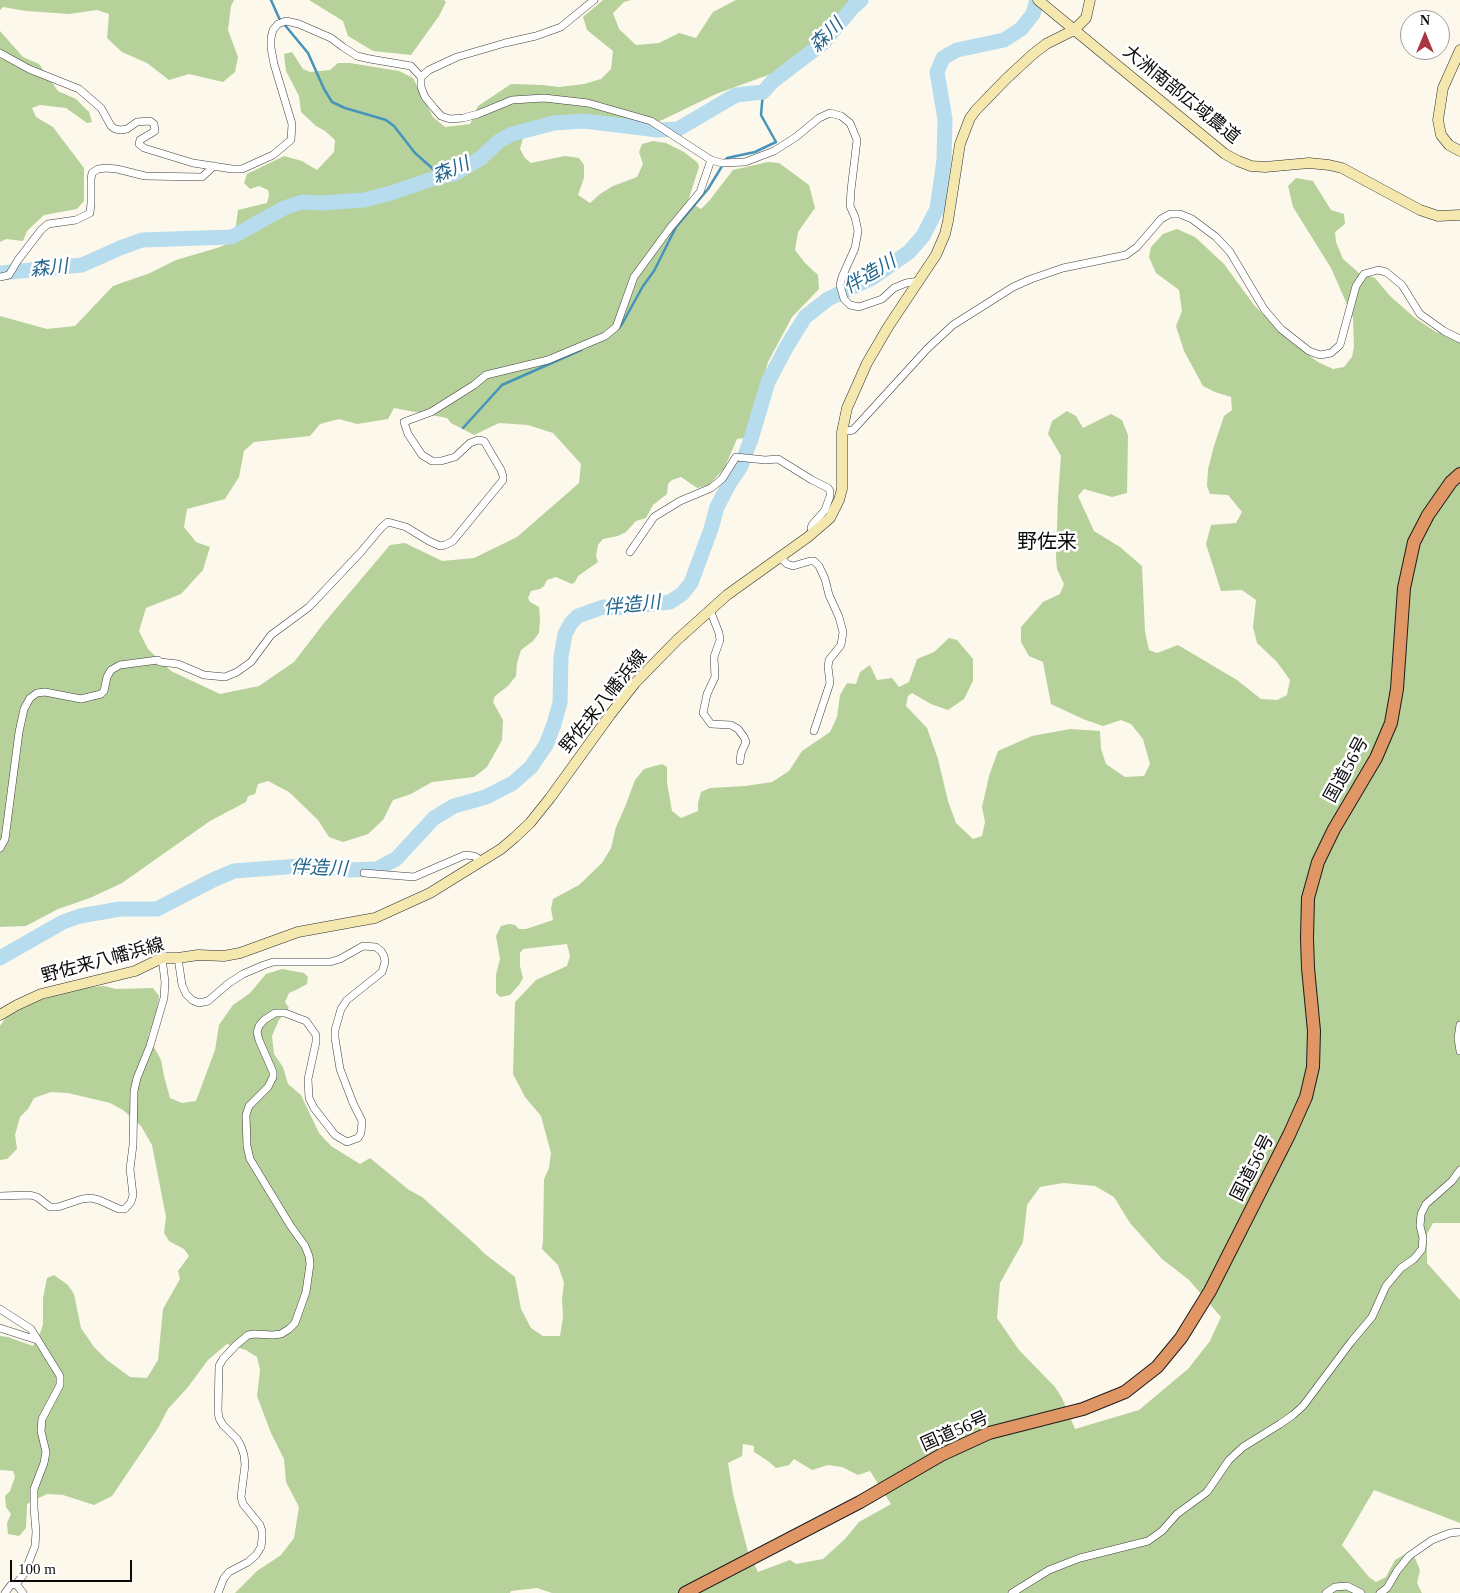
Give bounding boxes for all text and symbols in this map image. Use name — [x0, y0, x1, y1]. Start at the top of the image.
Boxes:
north arrow — [1400, 10, 1450, 60]
text: N — [1420, 13, 1430, 28]
water label: 森川 — [806, 15, 848, 57]
street label: 大洲南部広域農道 — [1118, 41, 1244, 149]
water label: 森川 — [429, 153, 473, 189]
water label: 伴造川 — [840, 251, 900, 299]
water label: 森川 — [29, 256, 69, 282]
district label: 野佐来 — [1017, 531, 1077, 555]
water label: 伴造川 — [602, 592, 662, 620]
street label: 野佐来八幡浜線 — [556, 646, 652, 758]
street label: 国道56号 — [1320, 733, 1374, 807]
water label: 伴造川 — [290, 857, 348, 881]
street label: 野佐来八幡浜線 — [39, 934, 167, 988]
street label: 国道56号 — [1227, 1131, 1279, 1205]
street label: 国道56号 — [918, 1407, 992, 1457]
scale bar — [12, 1550, 135, 1582]
text: 100 m — [18, 1561, 56, 1577]

